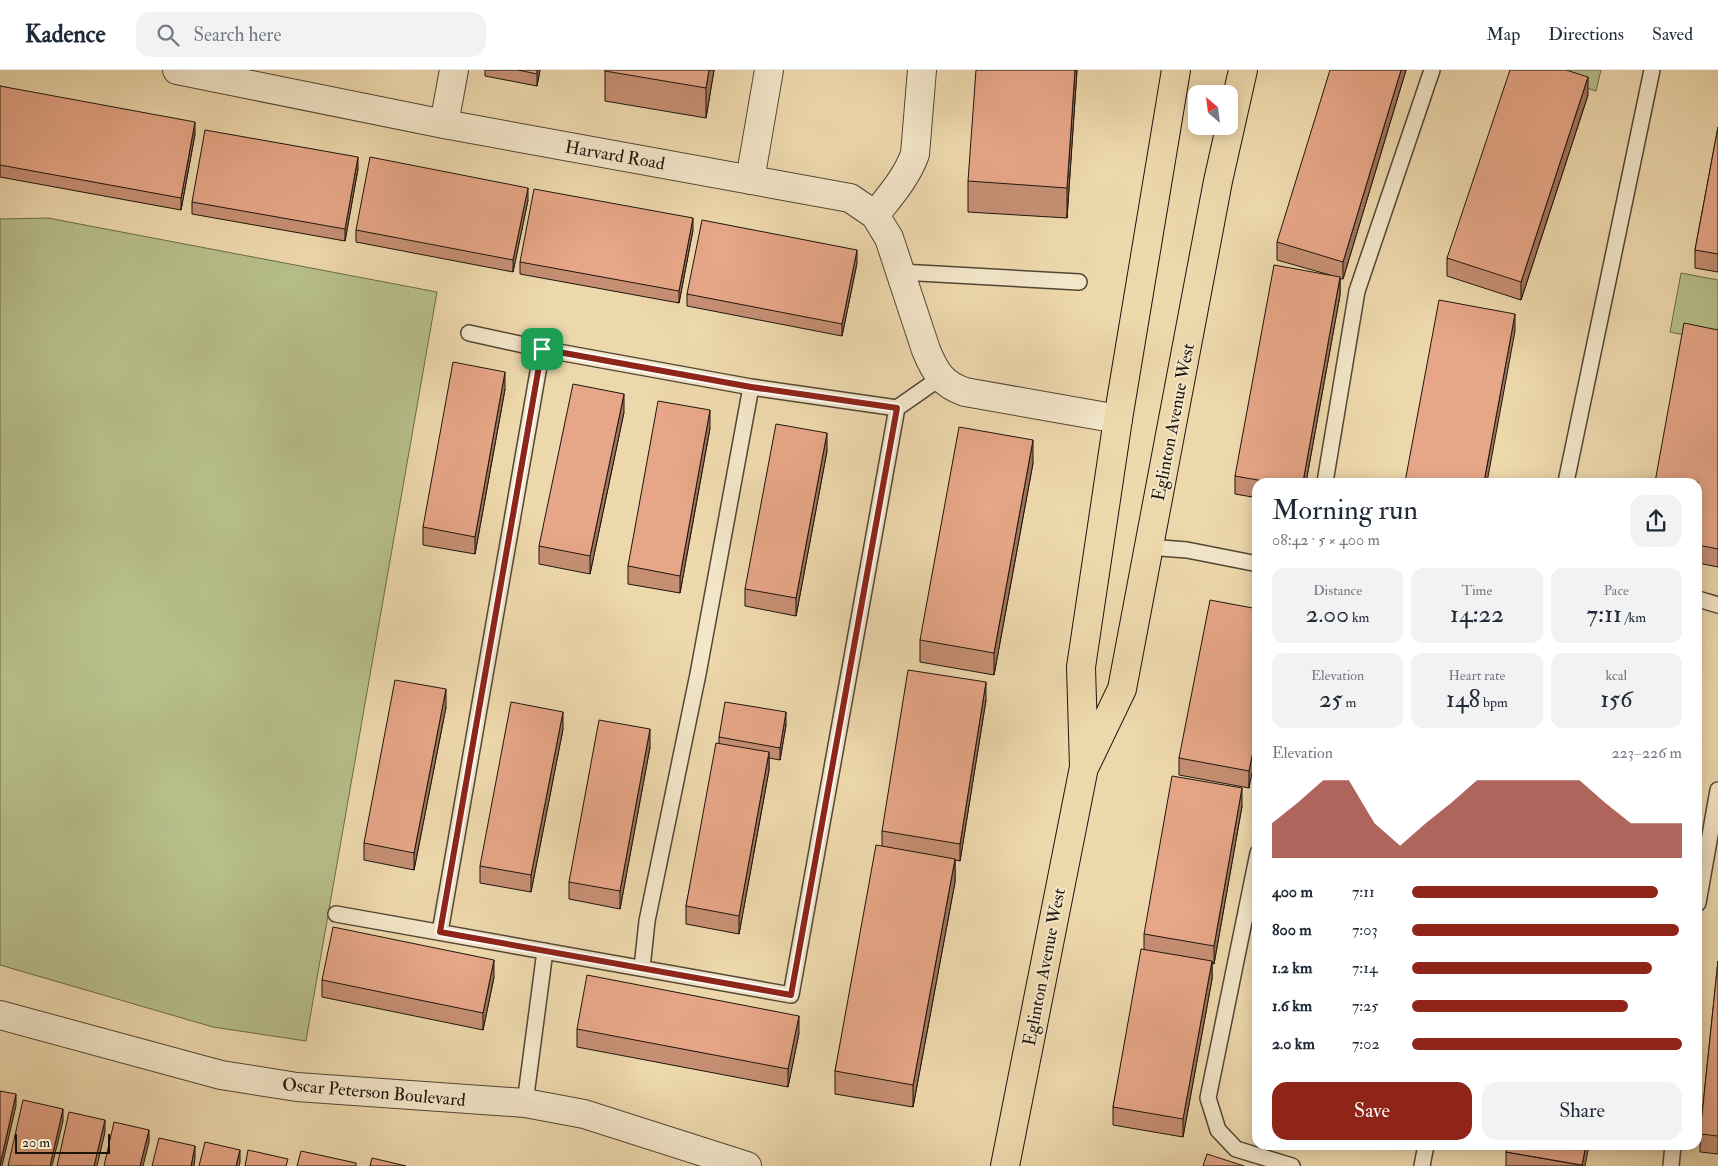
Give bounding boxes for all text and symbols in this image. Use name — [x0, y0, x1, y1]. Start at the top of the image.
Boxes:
search box — [136, 12, 486, 57]
text: Kadence — [25, 19, 106, 50]
icon: search — [154, 21, 182, 49]
text: Search here — [194, 23, 281, 47]
text: Map — [1487, 23, 1520, 46]
text: Directions — [1548, 23, 1624, 46]
text: Saved — [1652, 23, 1693, 46]
north arrow — [1188, 85, 1238, 135]
map controls — [1188, 85, 1238, 135]
street label: Harvard Road — [563, 135, 667, 176]
pin — [521, 328, 563, 370]
icon: arrive — [528, 335, 556, 363]
street label: Eglinton Avenue West — [1147, 341, 1200, 503]
text: Morning run — [1272, 493, 1418, 528]
button: share — [1630, 495, 1682, 547]
text: 08:42 · 5 × 400 m — [1272, 530, 1380, 550]
text: Distance — [1313, 582, 1362, 599]
text: Time — [1462, 582, 1492, 599]
text: Pace — [1604, 582, 1629, 599]
text: 2.00 — [1306, 599, 1349, 630]
text: 14:22 — [1450, 599, 1504, 630]
text: 7:11 — [1587, 599, 1622, 630]
text: km — [1349, 609, 1369, 626]
text: /km — [1622, 609, 1646, 626]
text: Elevation — [1311, 667, 1364, 684]
text: Heart rate — [1448, 667, 1505, 684]
text: kcal — [1606, 667, 1627, 684]
text: 25 — [1319, 684, 1343, 715]
text: 148 — [1446, 684, 1480, 715]
text: 156 — [1600, 684, 1633, 715]
text: m — [1343, 694, 1356, 711]
text: bpm — [1480, 694, 1508, 711]
text: Elevation — [1272, 743, 1333, 763]
text: 223–226 m — [1611, 743, 1682, 763]
text: 400 m — [1272, 882, 1313, 902]
text: 7:11 — [1352, 882, 1375, 902]
street label: Eglinton Avenue West — [1018, 886, 1071, 1048]
text: 800 m — [1272, 920, 1312, 940]
text: 7:03 — [1352, 920, 1378, 940]
text: 1.2 km — [1272, 958, 1312, 978]
text: 7:14 — [1352, 958, 1378, 978]
text: 1.6 km — [1272, 996, 1312, 1016]
text: 7:25 — [1352, 996, 1378, 1016]
text: 2.0 km — [1272, 1034, 1315, 1054]
text: 7:02 — [1352, 1034, 1380, 1054]
street label: Oscar Peterson Boulevard — [281, 1073, 467, 1112]
button: Save — [1272, 1082, 1472, 1140]
button: Share — [1482, 1082, 1682, 1140]
scale bar — [15, 1131, 110, 1154]
text: 20 m — [22, 1134, 50, 1151]

